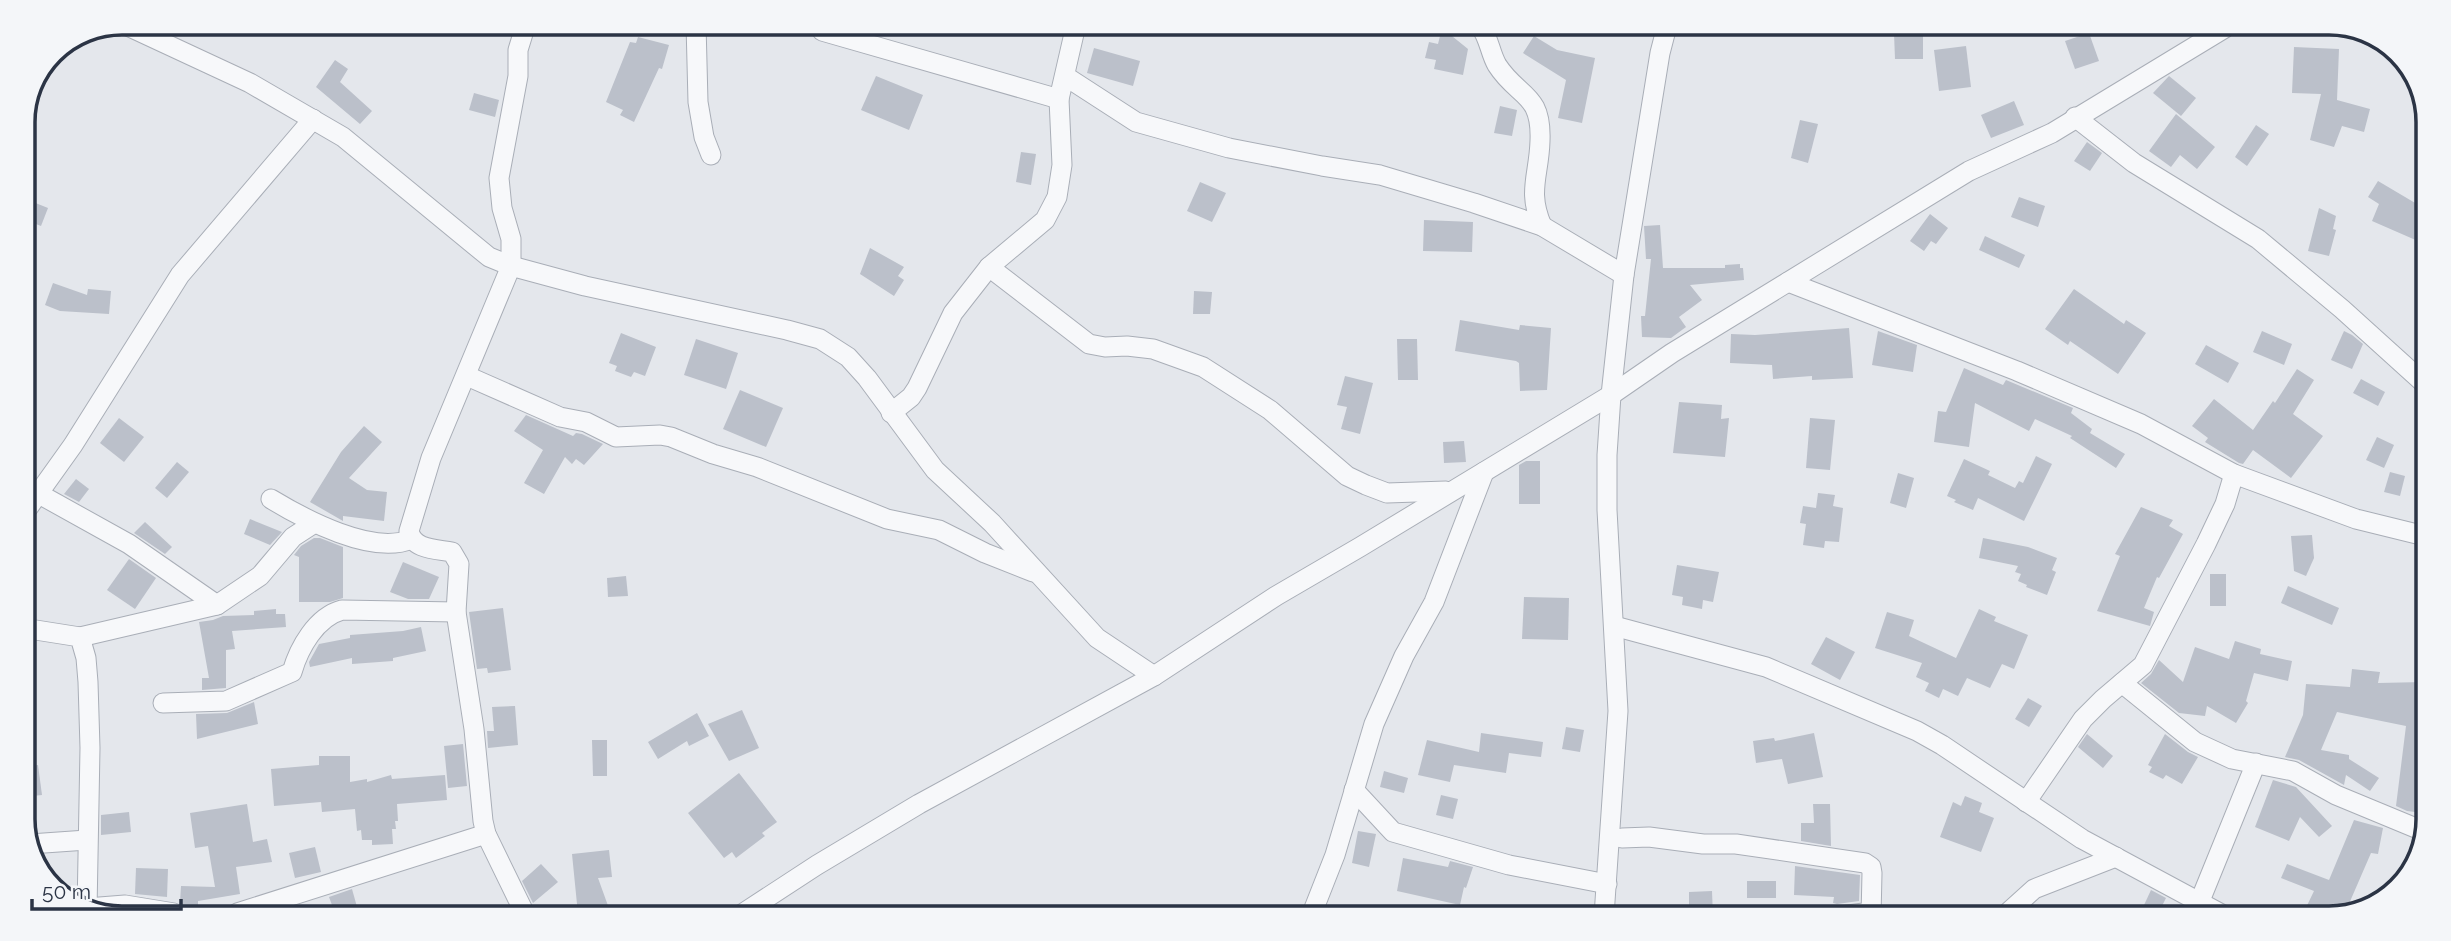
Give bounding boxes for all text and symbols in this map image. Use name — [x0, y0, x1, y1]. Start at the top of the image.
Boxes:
scale bar — [32, 867, 180, 911]
text: 50 m — [42, 879, 91, 904]

